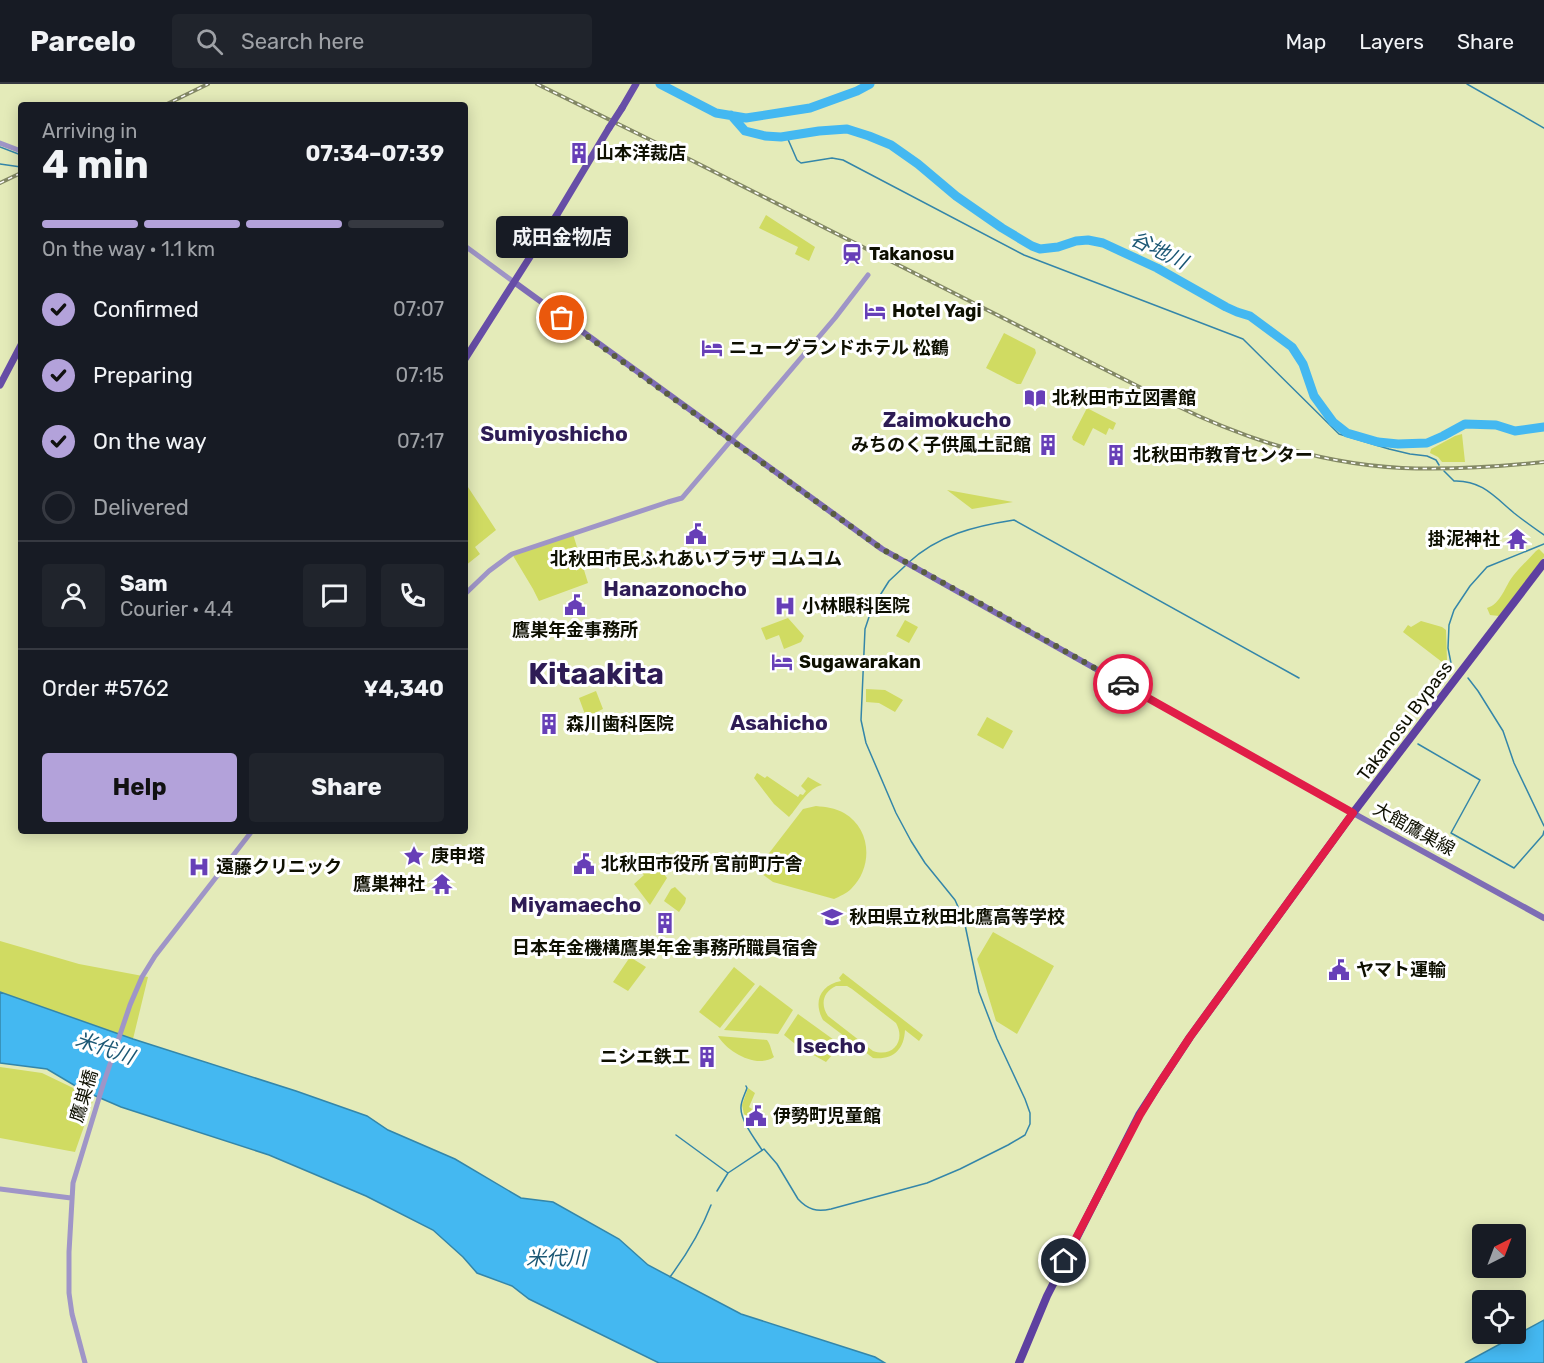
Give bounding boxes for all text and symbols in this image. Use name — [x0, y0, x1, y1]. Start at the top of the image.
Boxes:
search box — [172, 14, 592, 68]
text: Parcelo — [30, 25, 136, 58]
icon: search — [193, 25, 226, 58]
text: Search here — [241, 28, 364, 55]
text: Map — [1285, 29, 1326, 54]
text: Layers — [1359, 29, 1424, 54]
text: Share — [1457, 29, 1514, 54]
text: Arriving in — [42, 119, 137, 143]
text: 07:34–07:39 — [305, 140, 444, 167]
building icon: 山本洋裁店 — [567, 141, 591, 165]
text: 4 min — [42, 142, 149, 188]
place label: 山本洋裁店 — [596, 142, 686, 164]
callout: 成田金物店 — [496, 216, 628, 258]
text: 成田金物店 — [512, 225, 612, 249]
water label: 谷地川 — [1127, 226, 1193, 275]
text: On the way · 1.1 km — [42, 237, 215, 261]
station icon: Takanosu — [840, 242, 864, 266]
place label: Takanosu — [869, 243, 954, 265]
pin — [536, 292, 587, 343]
icon: check — [42, 293, 75, 326]
text: Confirmed — [93, 296, 199, 323]
text: 07:07 — [393, 297, 444, 321]
hotel icon: Hotel Yagi — [863, 299, 887, 323]
place label: Hotel Yagi — [892, 300, 982, 322]
icon: bag — [545, 301, 578, 334]
hotel icon: ニューグランドホテル 松鶴 — [700, 336, 724, 360]
place label: ニューグランドホテル 松鶴 — [729, 337, 949, 359]
icon: check — [42, 359, 75, 392]
text: Preparing — [93, 362, 193, 389]
text: 07:15 — [395, 363, 444, 387]
library icon: 北秋田市立図書館 — [1023, 386, 1047, 410]
place label: 北秋田市立図書館 — [1052, 387, 1196, 409]
district label: Zaimokucho — [883, 407, 1011, 432]
district label: Sumiyoshicho — [480, 421, 628, 446]
icon: check — [42, 425, 75, 458]
text: On the way — [93, 428, 207, 455]
text: 07:17 — [397, 429, 444, 453]
building icon: みちのく子供風土記館 — [1036, 433, 1060, 457]
place label: みちのく子供風土記館 — [851, 434, 1031, 456]
building icon: 北秋田市教育センター — [1104, 443, 1128, 467]
place label: 北秋田市教育センター — [1133, 444, 1313, 466]
text: Delivered — [93, 494, 189, 521]
public building icon: 北秋田市民ふれあいプラザ コムコム — [684, 522, 708, 546]
temple icon: 掛泥神社 — [1505, 527, 1529, 551]
place label: 掛泥神社 — [1428, 528, 1500, 550]
place label: 北秋田市民ふれあいプラザ コムコム — [550, 548, 842, 570]
button: person — [42, 564, 105, 627]
button: chat — [303, 564, 366, 627]
button: phone — [381, 564, 444, 627]
text: Sam — [120, 570, 168, 597]
district label: Hanazonocho — [603, 576, 747, 601]
public building icon: 鷹巣年金事務所 — [563, 593, 587, 617]
hospital icon: 小林眼科医院 — [773, 594, 797, 618]
place label: 小林眼科医院 — [802, 595, 910, 617]
text: Courier · 4.4 — [120, 597, 233, 621]
place label: 鷹巣年金事務所 — [512, 619, 638, 641]
hotel icon: Sugawarakan — [770, 650, 794, 674]
place label: Sugawarakan — [799, 651, 921, 673]
courier — [1093, 654, 1153, 714]
district label: Kitaakita — [528, 656, 664, 692]
street label: Takanosu Bypass — [1353, 657, 1457, 785]
icon: car — [1107, 668, 1140, 701]
text: Order #5762 — [42, 675, 169, 702]
text: ¥4,340 — [363, 675, 444, 702]
district label: Asahicho — [730, 710, 828, 735]
building icon: 森川歯科医院 — [537, 712, 561, 736]
place label: 森川歯科医院 — [566, 713, 674, 735]
button: Help — [42, 753, 237, 822]
button: Share — [249, 753, 444, 822]
street label: 大館鷹巣線 — [1369, 798, 1459, 860]
place icon: 庚申塔 — [402, 844, 426, 868]
place label: 庚申塔 — [431, 845, 485, 867]
public building icon: 北秋田市役所 宮前町庁舎 — [572, 852, 596, 876]
place label: 北秋田市役所 宮前町庁舎 — [601, 853, 803, 875]
hospital icon: 遠藤クリニック — [187, 855, 211, 879]
place label: 遠藤クリニック — [216, 856, 342, 878]
temple icon: 鷹巣神社 — [430, 872, 454, 896]
place label: 鷹巣神社 — [353, 873, 425, 895]
district label: Miyamaecho — [511, 892, 641, 917]
school or university icon: 秋田県立秋田北鷹高等学校 — [820, 905, 844, 929]
place label: 秋田県立秋田北鷹高等学校 — [849, 906, 1065, 928]
building icon: 日本年金機構鷹巣年金事務所職員宿舎 — [653, 911, 677, 935]
place label: 日本年金機構鷹巣年金事務所職員宿舎 — [512, 937, 818, 959]
public building icon: ヤマト運輸 — [1327, 958, 1351, 982]
place label: ヤマト運輸 — [1356, 959, 1446, 981]
water label: 米代川 — [73, 1027, 139, 1070]
district label: Isecho — [796, 1033, 866, 1058]
building icon: ニシエ鉄工 — [695, 1045, 719, 1069]
place label: ニシエ鉄工 — [600, 1046, 690, 1068]
street label: 鷹巣橋 — [66, 1067, 102, 1125]
public building icon: 伊勢町児童館 — [744, 1104, 768, 1128]
place label: 伊勢町児童館 — [773, 1105, 881, 1127]
north arrow — [1472, 1224, 1526, 1278]
map controls — [1472, 1224, 1526, 1344]
pin — [1038, 1235, 1089, 1286]
icon: home — [1047, 1244, 1080, 1277]
water label: 米代川 — [526, 1246, 588, 1270]
button: locate — [1472, 1290, 1526, 1344]

